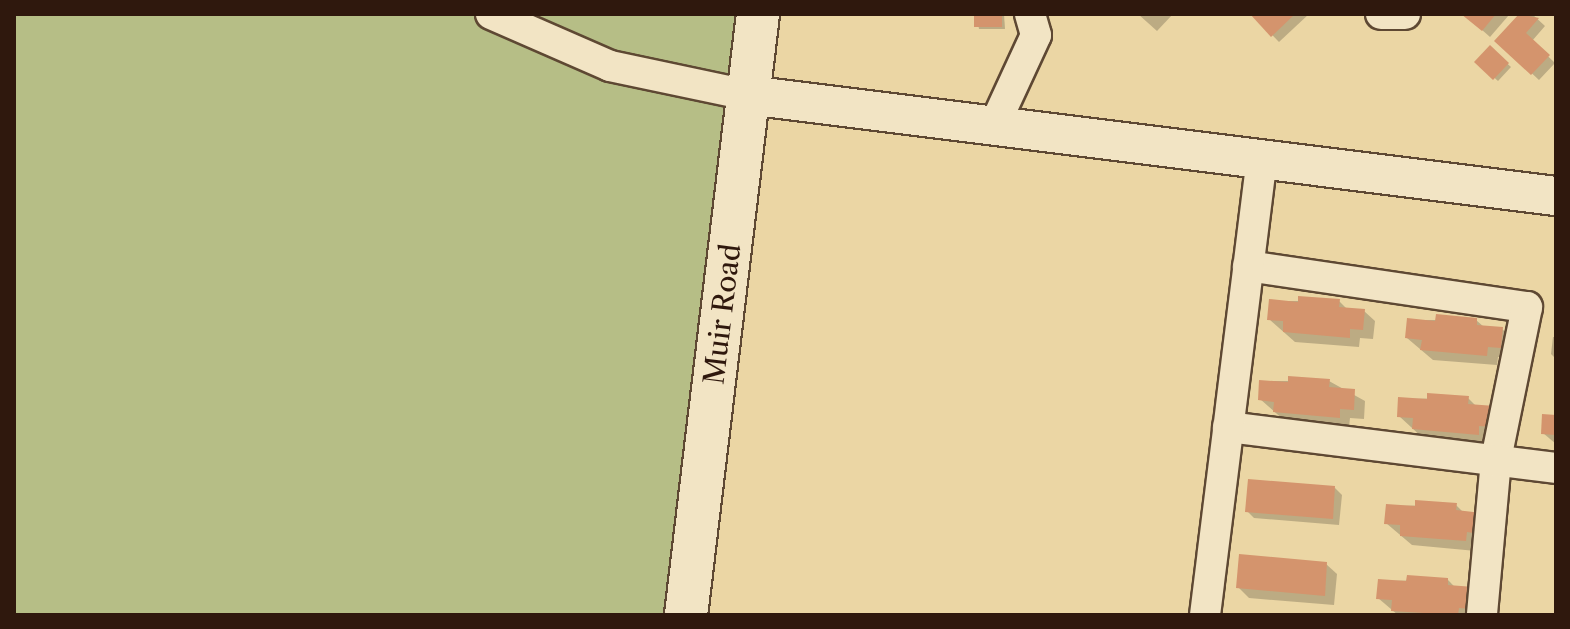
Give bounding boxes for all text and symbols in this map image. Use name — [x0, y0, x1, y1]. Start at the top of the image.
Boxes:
street label: Muir Road — [697, 241, 747, 387]

